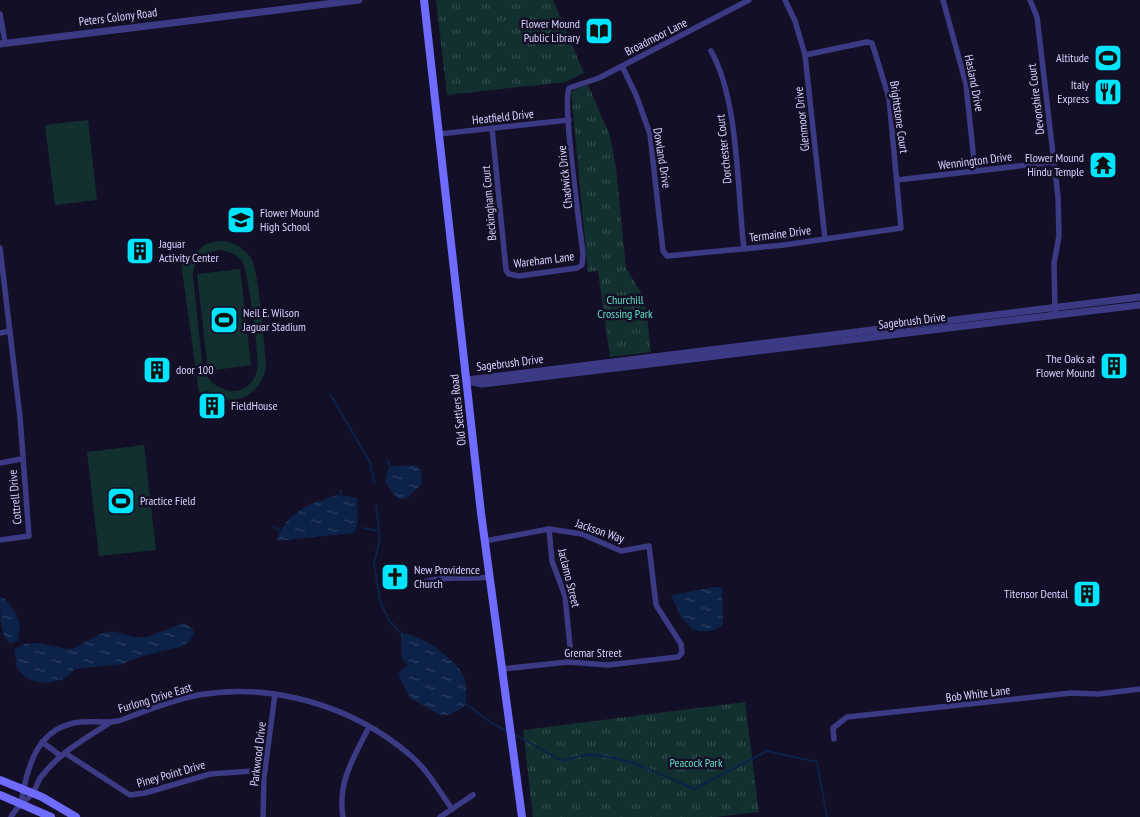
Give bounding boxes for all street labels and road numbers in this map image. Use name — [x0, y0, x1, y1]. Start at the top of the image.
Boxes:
street label: Peters Colony Road — [78, 4, 158, 29]
street label: Broadmoor Lane — [622, 14, 689, 59]
street label: Hasland Drive — [962, 53, 987, 113]
street label: Devonshire Court — [1024, 62, 1047, 135]
street label: Brightstone Court — [887, 80, 912, 155]
street label: Glenmoor Drive — [791, 86, 812, 152]
street label: Heatfield Drive — [471, 106, 535, 127]
street label: Dorchester Court — [712, 113, 735, 185]
street label: Dowland Drive — [650, 127, 675, 189]
street label: Chadwick Drive — [554, 145, 575, 209]
street label: Wennington Drive — [937, 149, 1013, 172]
street label: Beckingham Court — [478, 164, 499, 241]
street label: Termaine Drive — [748, 222, 812, 245]
street label: Wareham Lane — [513, 248, 575, 271]
street label: Sagebrush Drive — [878, 309, 946, 332]
street label: Sagebrush Drive — [476, 351, 544, 374]
street label: Old Settlers Road — [446, 373, 469, 447]
street label: Cottrell Drive — [5, 469, 24, 525]
street label: Jackson Way — [573, 515, 627, 546]
street label: Jaclamo Street — [555, 546, 584, 609]
street label: Gremar Street — [564, 645, 622, 660]
street label: Furlong Drive East — [116, 679, 194, 716]
street label: Bob White Lane — [945, 682, 1011, 705]
street label: Parkwood Drive — [246, 721, 269, 787]
street label: Piney Point Drive — [135, 757, 207, 790]

